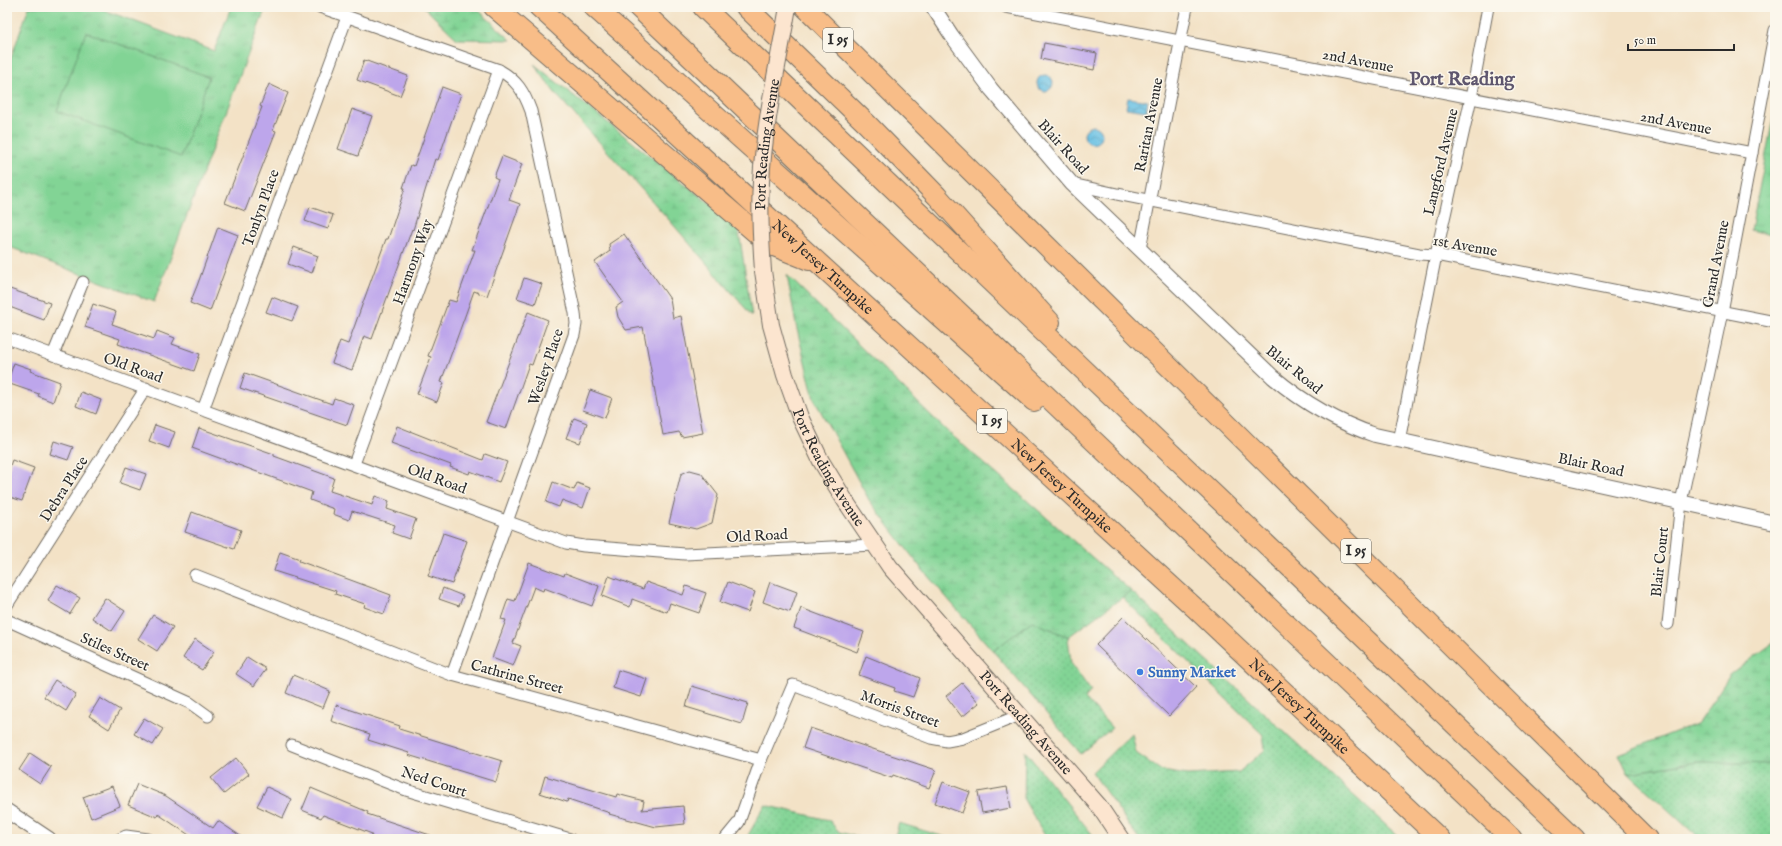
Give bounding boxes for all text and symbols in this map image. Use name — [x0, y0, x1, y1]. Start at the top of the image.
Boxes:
scale bar — [1628, 26, 1734, 52]
road number: I 95 — [823, 28, 853, 52]
text: 50 m — [1634, 33, 1656, 48]
street label: 2nd Avenue — [1321, 45, 1395, 77]
district label: Port Reading — [1409, 68, 1515, 92]
street label: Raritan Avenue — [1131, 76, 1168, 174]
street label: Port Reading Avenue — [751, 77, 784, 210]
street label: Langford Avenue — [1419, 107, 1463, 217]
street label: 2nd Avenue — [1639, 107, 1713, 139]
street label: Blair Road — [1033, 116, 1093, 179]
street label: Tonlyn Place — [238, 167, 284, 249]
street label: Harmony Way — [389, 216, 438, 308]
street label: New Jersey Turnpike — [768, 216, 878, 319]
street label: Grand Avenue — [1698, 218, 1734, 310]
street label: 1st Avenue — [1431, 231, 1499, 261]
street label: Wesley Place — [524, 326, 568, 408]
street label: Blair Road — [1262, 341, 1327, 399]
street label: Old Road — [101, 349, 166, 388]
street label: Port Reading Avenue — [788, 406, 869, 530]
road number: I 95 — [977, 409, 1007, 433]
street label: New Jersey Turnpike — [1007, 435, 1117, 537]
street label: Blair Road — [1556, 449, 1627, 481]
street label: Debra Place — [36, 452, 92, 526]
street label: Old Road — [405, 460, 470, 499]
street label: Old Road — [726, 525, 789, 547]
street label: Blair Court — [1647, 526, 1673, 598]
road number: I 95 — [1341, 539, 1371, 563]
street label: Stiles Street — [78, 628, 152, 676]
street label: New Jersey Turnpike — [1245, 654, 1354, 758]
street label: Cathrine Street — [469, 655, 565, 699]
place label: Sunny Market — [1148, 663, 1237, 682]
street label: Port Reading Avenue — [975, 666, 1077, 779]
marker: Sunny Market — [1135, 667, 1145, 677]
street label: Morris Street — [858, 686, 942, 732]
street label: Ned Court — [399, 762, 469, 802]

